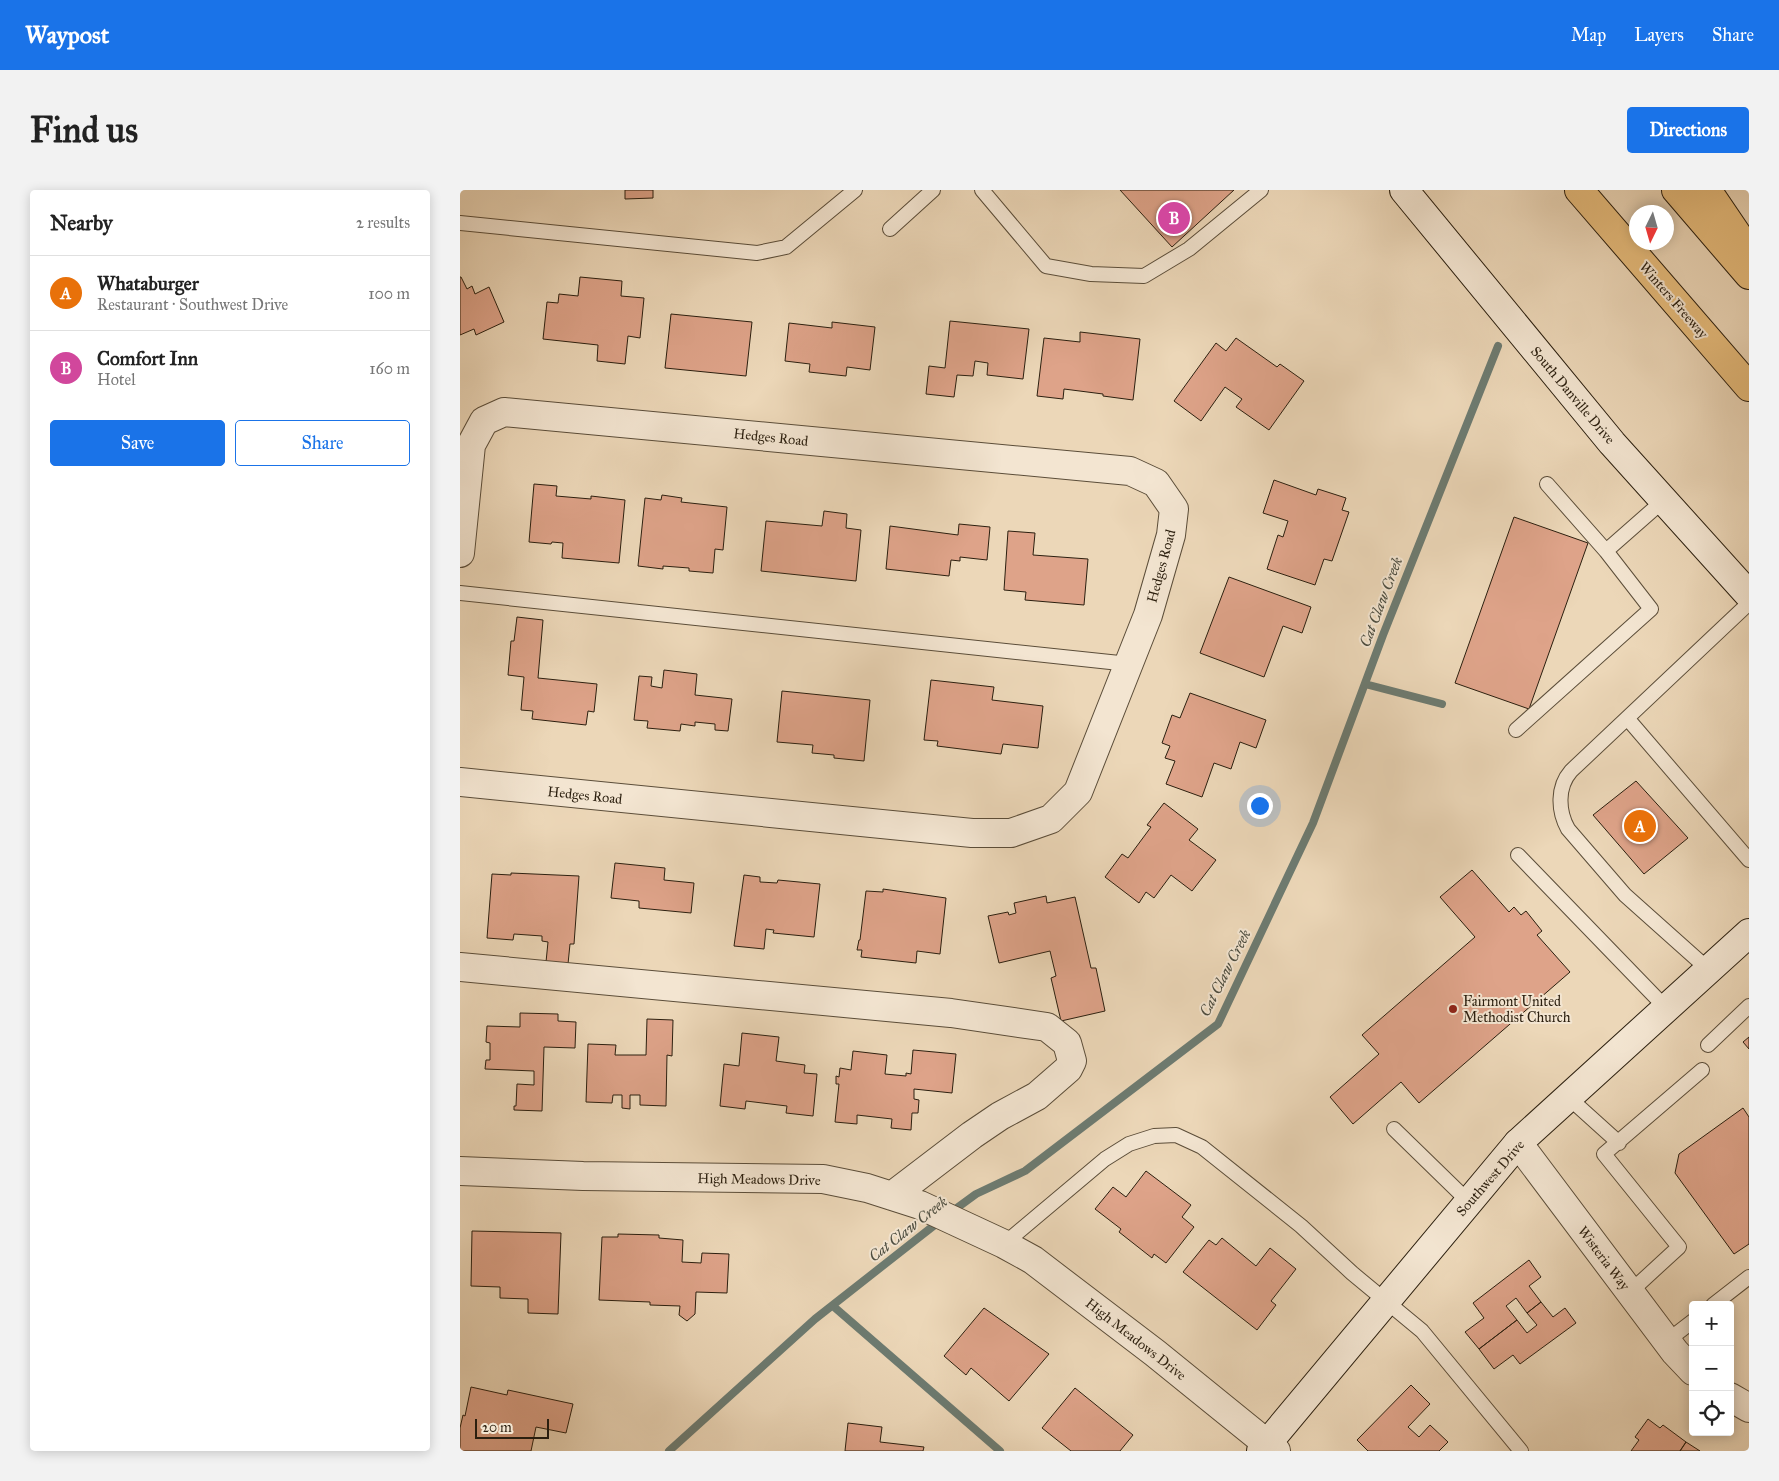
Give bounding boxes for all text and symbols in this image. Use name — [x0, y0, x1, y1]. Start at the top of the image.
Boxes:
text: Waypost — [25, 20, 109, 50]
text: Map — [1571, 24, 1606, 46]
text: Layers — [1634, 24, 1684, 46]
text: Share — [1712, 24, 1754, 46]
button: Directions — [1627, 107, 1749, 153]
text: Find us — [30, 109, 138, 152]
pin: B — [1158, 199, 1190, 237]
north arrow — [1629, 205, 1674, 250]
text: Nearby — [50, 210, 113, 236]
text: 2 results — [356, 213, 410, 232]
street label: Winters Freeway — [1636, 259, 1712, 342]
text: Whataburger — [97, 272, 199, 295]
text: A — [61, 284, 71, 303]
text: 100 m — [368, 284, 410, 303]
text: Restaurant · Southwest Drive — [97, 295, 288, 314]
street label: South Danville Drive — [1527, 343, 1618, 448]
text: Comfort Inn — [97, 347, 198, 370]
text: B — [61, 359, 71, 378]
text: 160 m — [369, 359, 410, 378]
text: Hotel — [97, 370, 135, 389]
button: Save — [50, 420, 225, 466]
button: Share — [235, 420, 410, 466]
street label: Hedges Road — [733, 425, 809, 450]
street label: Hedges Road — [1144, 528, 1179, 605]
water label: Cat Claw Creek — [1356, 554, 1407, 650]
street label: Hedges Road — [547, 783, 623, 808]
your location — [1247, 793, 1273, 819]
pin: A — [1624, 807, 1656, 845]
water label: Cat Claw Creek — [1195, 926, 1255, 1019]
place label: Fairmont United Methodist Church — [1463, 993, 1571, 1026]
marker: Fairmont United Methodist Church — [1447, 1003, 1459, 1015]
street label: Southwest Drive — [1453, 1137, 1528, 1220]
street label: High Meadows Drive — [697, 1170, 821, 1189]
water label: Cat Claw Creek — [865, 1192, 951, 1265]
street label: Wisteria Way — [1574, 1223, 1634, 1294]
street label: High Meadows Drive — [1082, 1295, 1190, 1384]
map controls — [1689, 1301, 1734, 1436]
button: + — [1689, 1301, 1734, 1346]
button: − — [1689, 1346, 1734, 1391]
button: locate — [1689, 1391, 1734, 1436]
scale bar — [475, 1416, 549, 1439]
text: 20 m — [482, 1419, 512, 1436]

